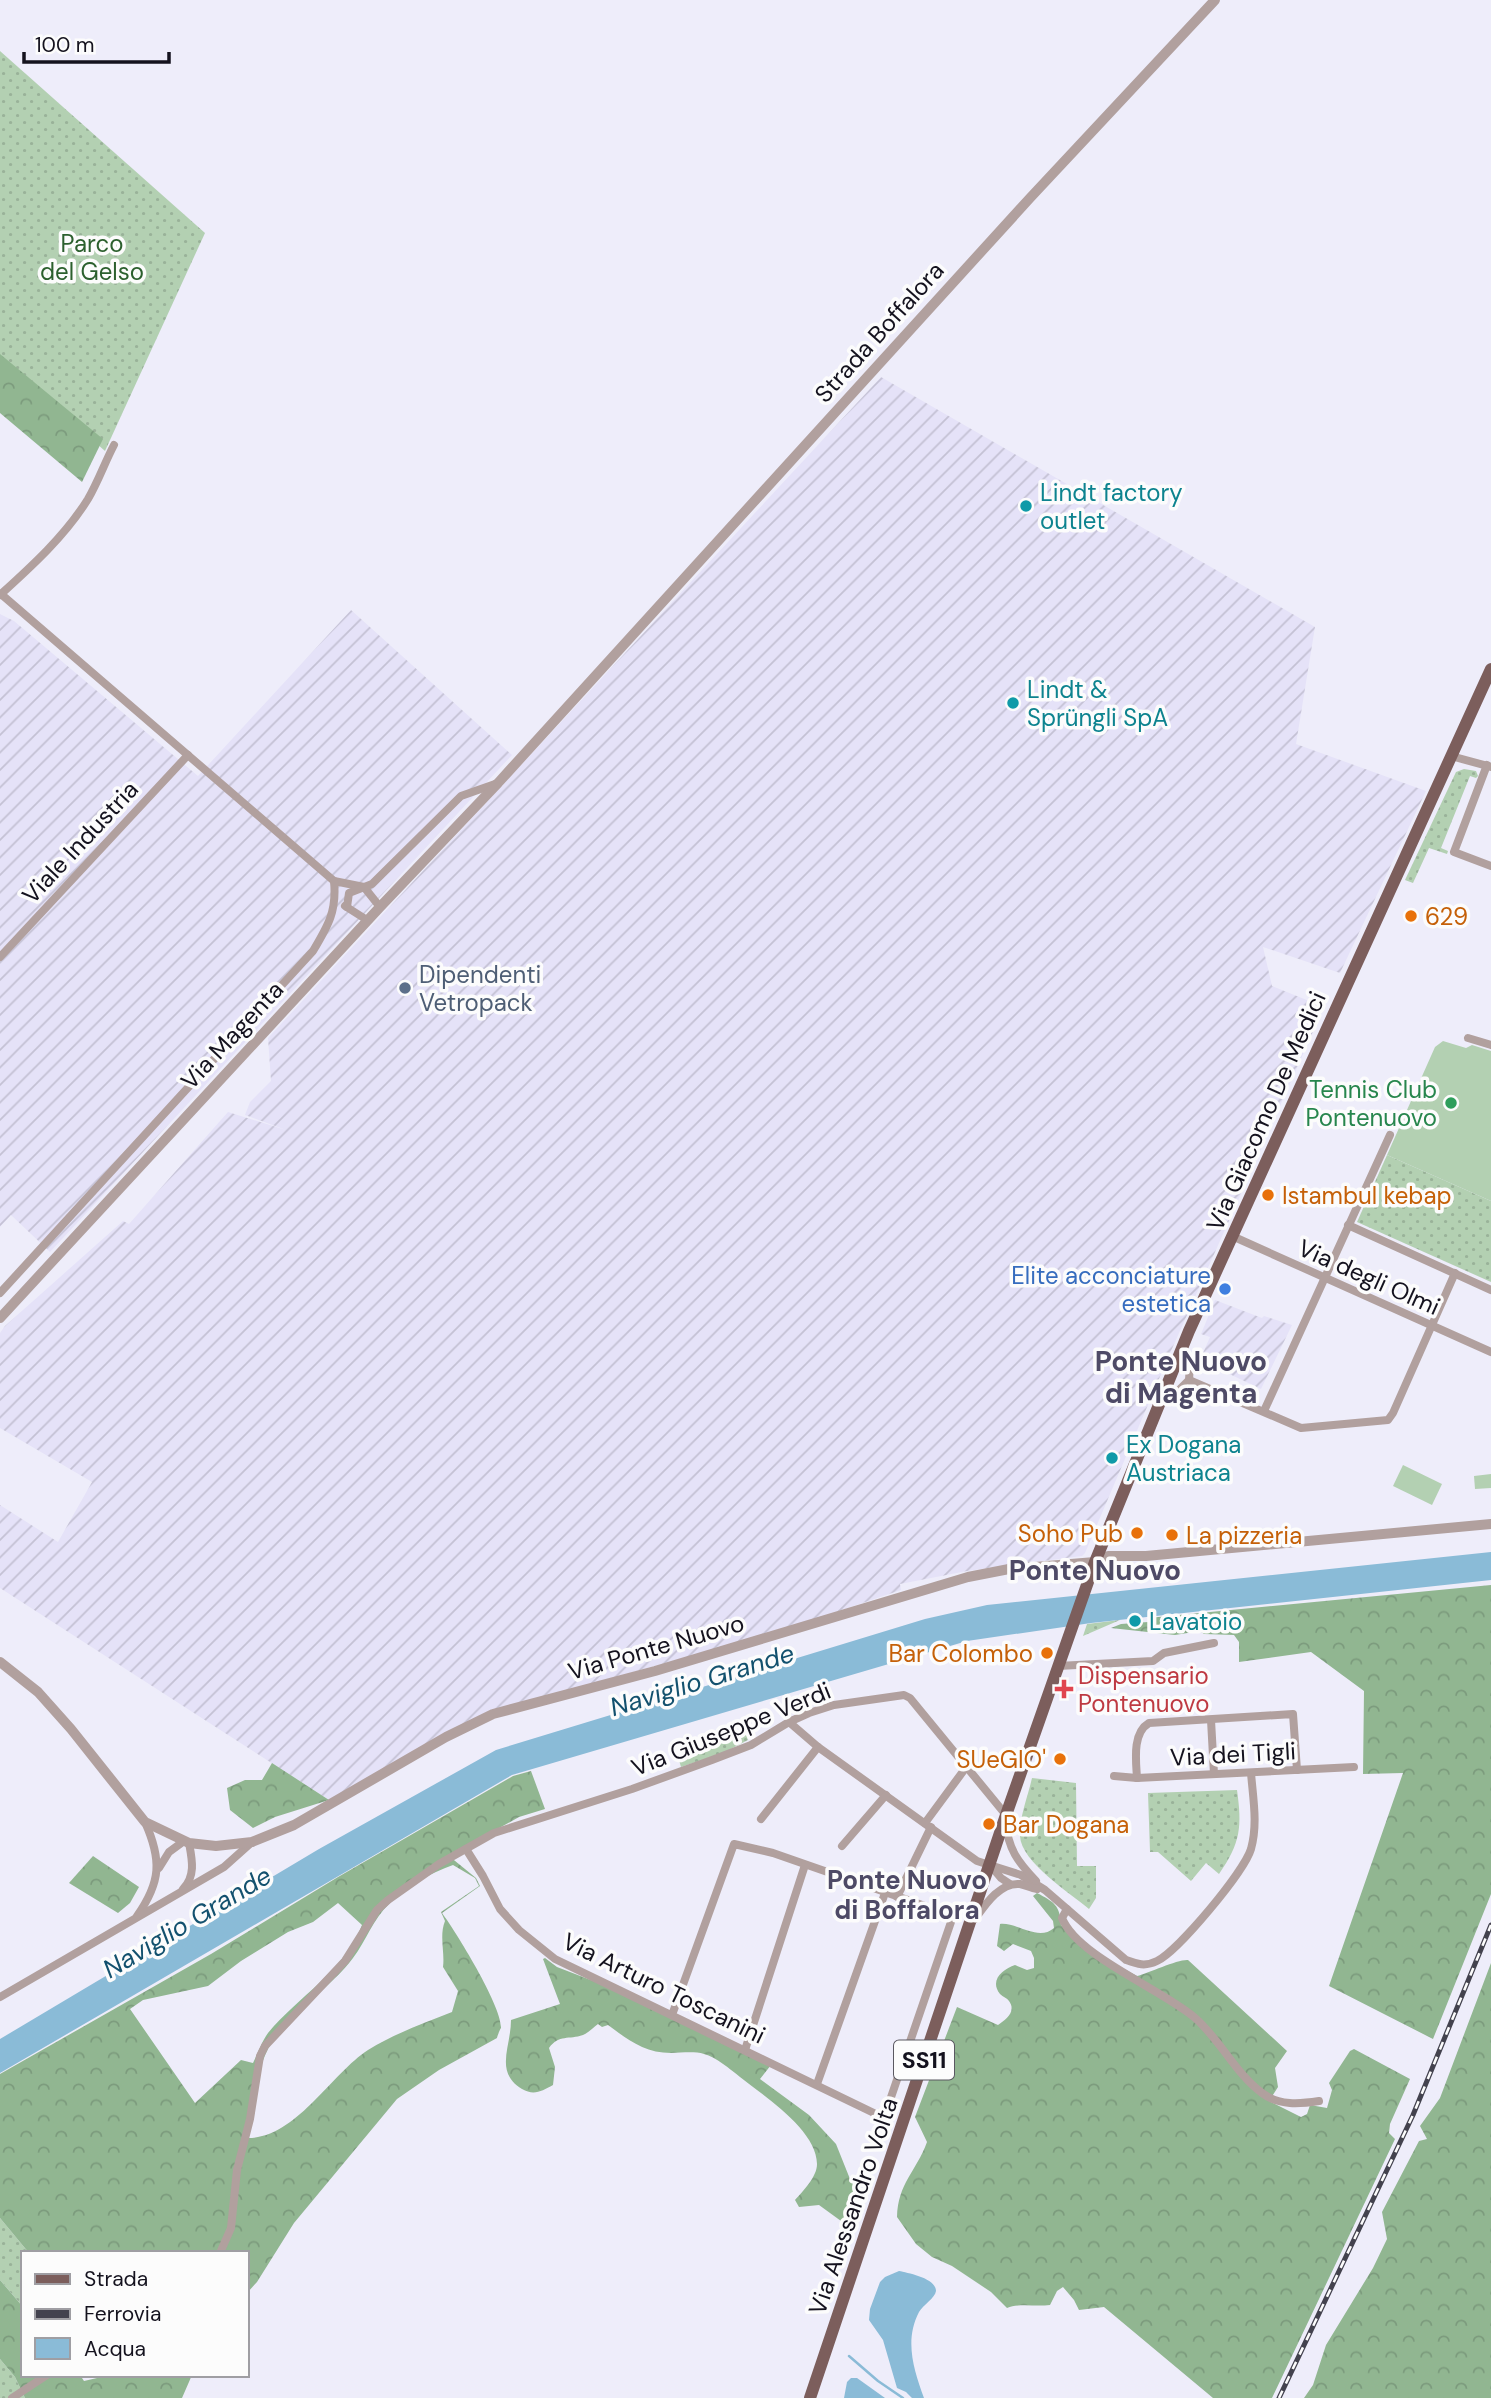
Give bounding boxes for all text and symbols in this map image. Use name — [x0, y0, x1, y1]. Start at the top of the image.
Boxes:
scale bar — [24, 21, 170, 65]
text: 100 m — [35, 31, 95, 59]
park label: Parco del Gelso — [40, 228, 144, 287]
street label: Strada Boffalora — [808, 255, 950, 409]
place label: Lindt factory outlet — [1040, 477, 1183, 536]
marker: Lindt factory outlet — [1018, 498, 1034, 514]
place label: Lindt & Sprüngli SpA — [1027, 674, 1168, 733]
marker: Lindt & Sprüngli SpA — [1005, 695, 1021, 711]
street label: Viale Industria — [15, 774, 145, 910]
place label: 629 — [1425, 901, 1468, 932]
marker: 629 — [1403, 908, 1419, 924]
place label: Dipendenti Vetropack — [419, 959, 541, 1018]
street label: Via Magenta — [174, 974, 290, 1096]
marker: Dipendenti Vetropack — [397, 980, 413, 996]
street label: Via Giacomo De Medici — [1199, 986, 1333, 1236]
place label: Tennis Club Pontenuovo — [1306, 1074, 1437, 1133]
marker: Tennis Club Pontenuovo — [1443, 1095, 1459, 1111]
place label: Istambul kebap — [1282, 1180, 1451, 1211]
marker: Istambul kebap — [1260, 1187, 1276, 1203]
street label: Via degli Olmi — [1293, 1232, 1445, 1322]
place label: Elite acconciature estetica — [1011, 1260, 1211, 1319]
marker: Elite acconciature estetica — [1217, 1281, 1233, 1297]
district label: Ponte Nuovo di Magenta — [1095, 1343, 1267, 1412]
place label: Ex Dogana Austriaca — [1126, 1429, 1241, 1488]
marker: Ex Dogana Austriaca — [1104, 1450, 1120, 1466]
place label: Soho Pub — [1018, 1518, 1123, 1549]
place label: La pizzeria — [1186, 1520, 1302, 1551]
marker: Soho Pub — [1129, 1525, 1145, 1541]
marker: La pizzeria — [1164, 1527, 1180, 1543]
district label: Ponte Nuovo — [1009, 1552, 1181, 1589]
place label: Lavatoio — [1149, 1606, 1242, 1637]
street label: Via Ponte Nuovo — [564, 1607, 748, 1687]
marker: Lavatoio — [1127, 1613, 1143, 1629]
water label: Naviglio Grande — [606, 1636, 798, 1724]
place label: Bar Colombo — [889, 1638, 1033, 1669]
marker: Bar Colombo — [1039, 1645, 1055, 1661]
place label: Dispensario Pontenuovo — [1078, 1660, 1209, 1719]
street label: Via Giuseppe Verdi — [627, 1675, 835, 1783]
marker: Dispensario Pontenuovo — [1056, 1681, 1072, 1697]
street label: Via dei Tigli — [1169, 1735, 1297, 1773]
place label: SUeGIO' — [957, 1744, 1046, 1775]
marker: SUeGIO' — [1052, 1751, 1068, 1767]
place label: Bar Dogana — [1003, 1809, 1129, 1840]
marker: Bar Dogana — [981, 1816, 997, 1832]
water label: Naviglio Grande — [96, 1858, 278, 1986]
district label: Ponte Nuovo di Boffalora — [827, 1863, 987, 1927]
street label: Via Arturo Toscanini — [558, 1925, 770, 2051]
road number: SS11 — [894, 2040, 954, 2080]
street label: Via Alessandro Volta — [801, 2093, 905, 2319]
legend — [21, 2251, 248, 2377]
text: Strada — [84, 2265, 148, 2293]
text: Ferrovia — [84, 2300, 161, 2328]
text: Acqua — [84, 2335, 146, 2363]

